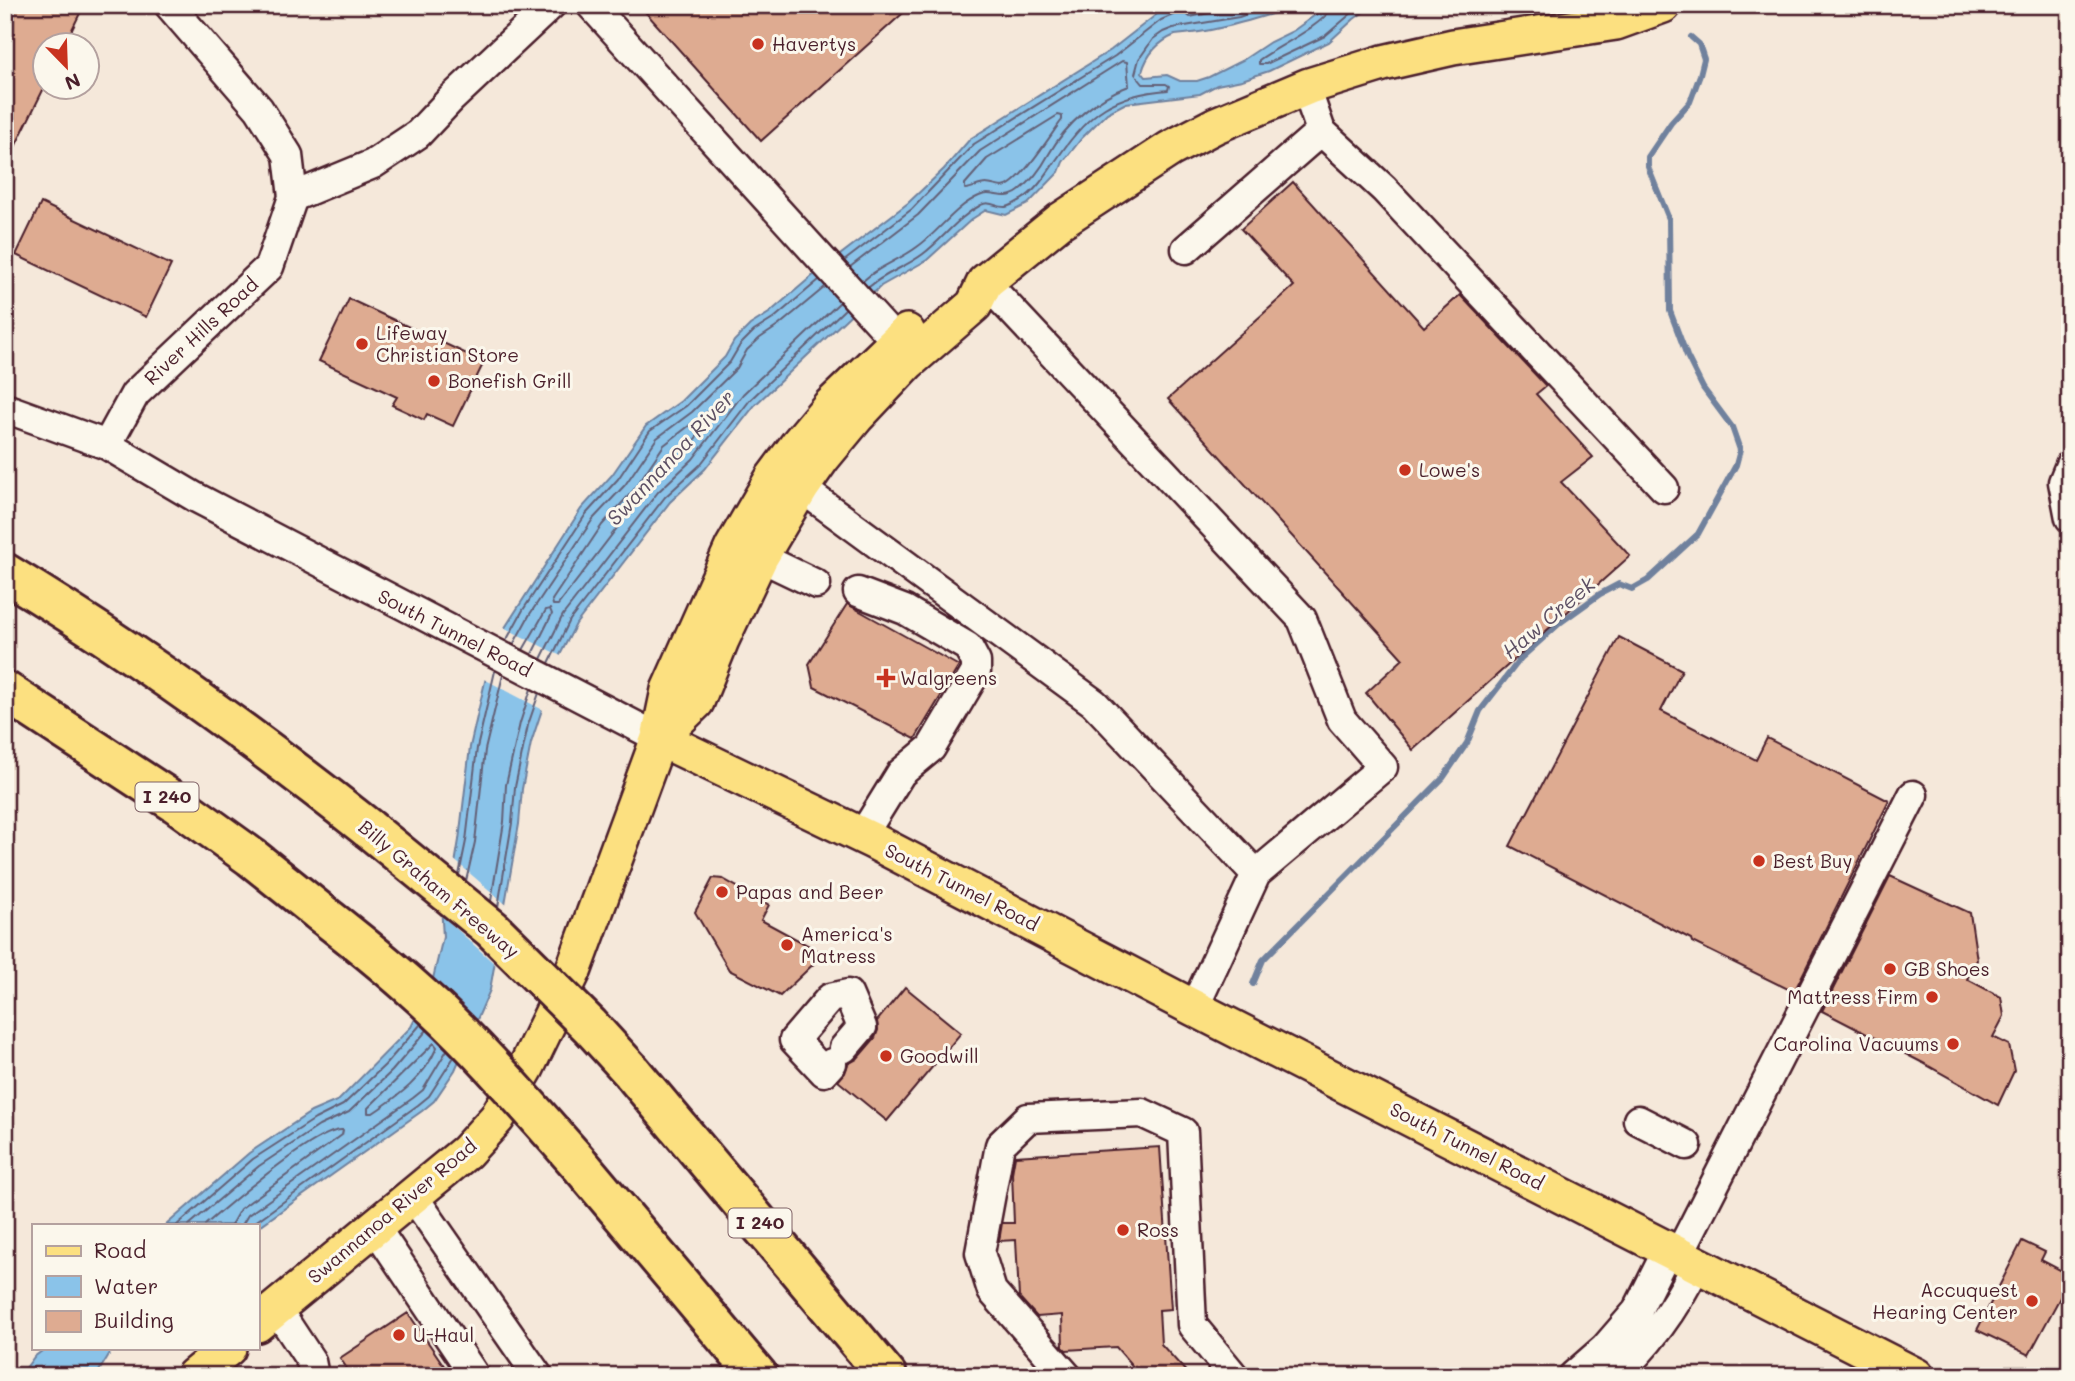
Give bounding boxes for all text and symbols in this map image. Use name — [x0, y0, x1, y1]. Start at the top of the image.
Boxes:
place label: Havertys — [772, 31, 856, 56]
north arrow — [32, 32, 102, 102]
marker: Havertys — [750, 36, 766, 52]
text: N — [61, 68, 84, 96]
street label: River Hills Road — [138, 271, 263, 390]
place label: Lifeway Christian Store — [376, 320, 519, 367]
marker: Lifeway Christian Store — [354, 336, 370, 352]
place label: Bonefish Grill — [448, 368, 572, 393]
marker: Bonefish Grill — [426, 373, 442, 389]
water label: Swannanoa River — [600, 383, 740, 531]
place label: Lowe's — [1419, 457, 1480, 482]
marker: Lowe's — [1397, 462, 1413, 478]
water label: Haw Creek — [1496, 569, 1601, 664]
street label: South Tunnel Road — [374, 583, 536, 682]
place label: Walgreens — [900, 665, 997, 690]
marker: Walgreens — [878, 670, 894, 686]
road number: I 240 — [136, 782, 198, 812]
street label: Billy Graham Freeway — [354, 814, 525, 963]
street label: South Tunnel Road — [881, 837, 1043, 936]
place label: Best Buy — [1773, 848, 1852, 873]
marker: Best Buy — [1751, 853, 1767, 869]
place label: Papas and Beer — [736, 879, 884, 904]
marker: Papas and Beer — [714, 884, 730, 900]
place label: America's Matress — [801, 921, 893, 968]
marker: America's Matress — [779, 937, 795, 953]
place label: GB Shoes — [1904, 956, 1990, 981]
marker: GB Shoes — [1882, 961, 1898, 977]
place label: Mattress Firm — [1787, 984, 1918, 1009]
marker: Mattress Firm — [1924, 989, 1940, 1005]
place label: Carolina Vacuums — [1773, 1031, 1939, 1056]
marker: Carolina Vacuums — [1945, 1036, 1961, 1052]
place label: Goodwill — [900, 1043, 979, 1068]
marker: Goodwill — [878, 1048, 894, 1064]
street label: South Tunnel Road — [1386, 1096, 1548, 1195]
street label: Swannanoa River Road — [302, 1133, 481, 1289]
road number: I 240 — [728, 1208, 792, 1238]
place label: Ross — [1137, 1217, 1179, 1242]
marker: Ross — [1115, 1222, 1131, 1238]
legend — [32, 1224, 259, 1350]
text: Road — [94, 1236, 146, 1263]
text: Water — [94, 1272, 158, 1299]
place label: Accuquest Hearing Center — [1872, 1277, 2018, 1324]
marker: Accuquest Hearing Center — [2024, 1293, 2040, 1309]
text: Building — [94, 1306, 174, 1333]
place label: U-Haul — [413, 1322, 474, 1347]
marker: U-Haul — [391, 1327, 407, 1343]

